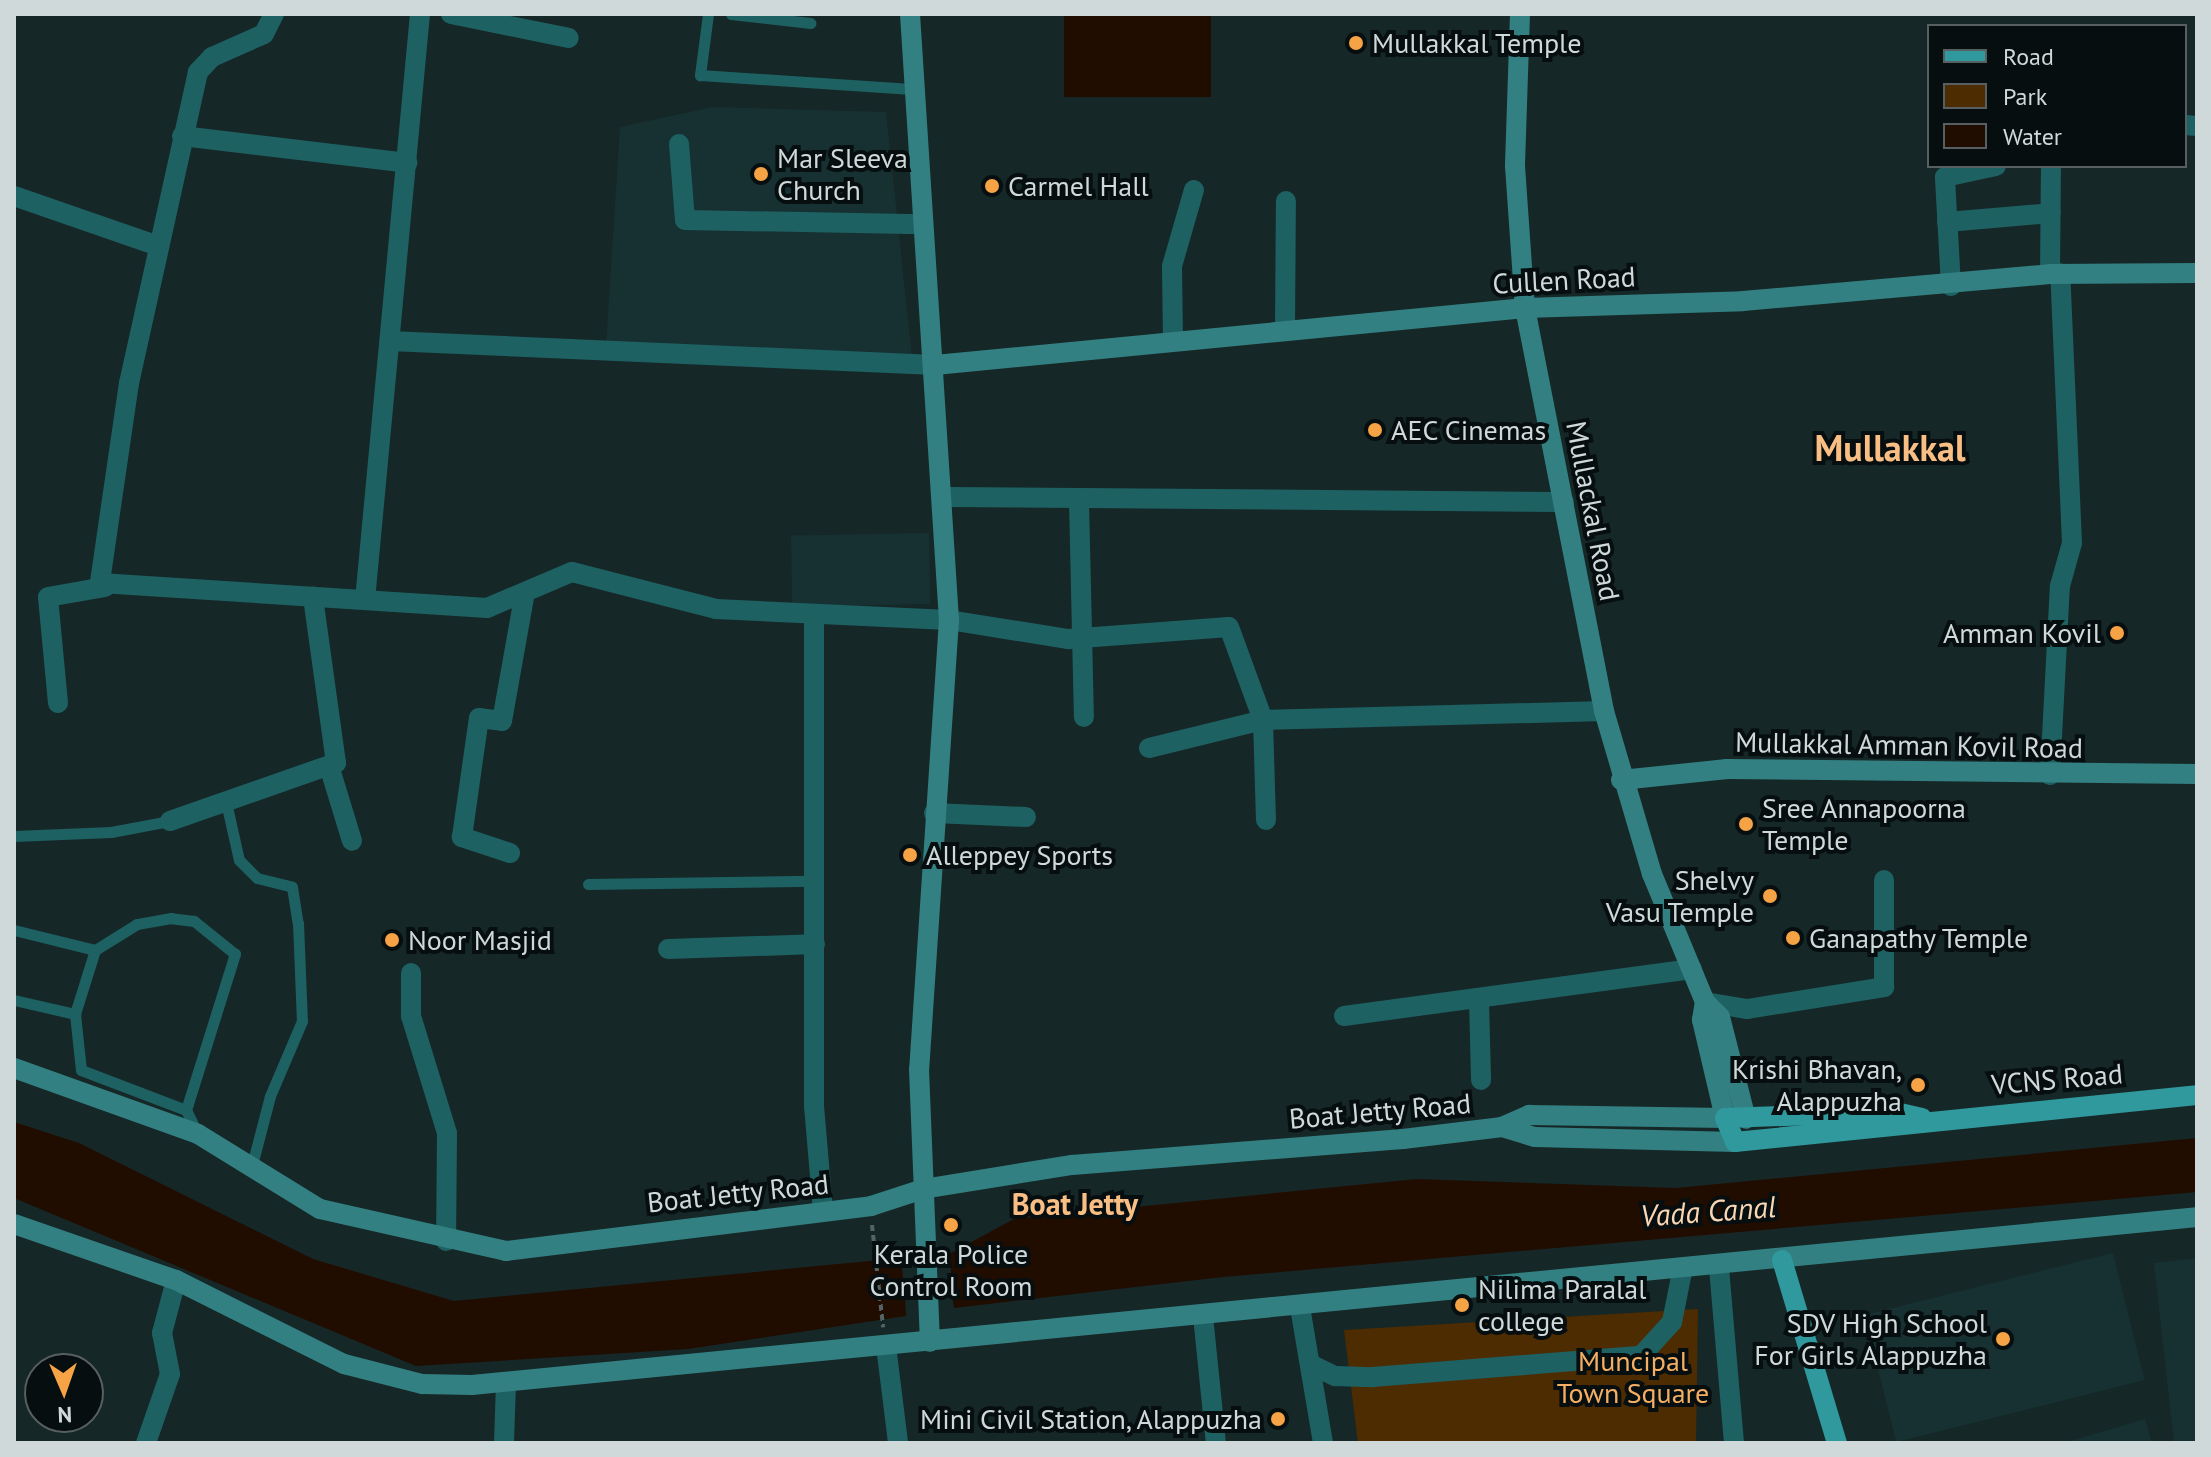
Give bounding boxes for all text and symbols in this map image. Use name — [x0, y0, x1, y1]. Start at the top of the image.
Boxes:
legend — [1927, 24, 2187, 168]
place label: Mullakkal Temple — [1372, 26, 1582, 60]
marker: Mullakkal Temple — [1347, 34, 1365, 52]
text: Road — [2003, 41, 2054, 72]
text: Park — [2003, 81, 2047, 112]
text: Water — [2003, 121, 2062, 152]
place label: Mar Sleeva Church — [777, 141, 908, 207]
marker: Mar Sleeva Church — [752, 165, 770, 183]
place label: Carmel Hall — [1008, 169, 1149, 203]
marker: Carmel Hall — [983, 177, 1001, 195]
street label: Cullen Road — [1492, 259, 1636, 301]
place label: AEC Cinemas — [1391, 413, 1547, 447]
street label: Mullackal Road — [1559, 418, 1627, 604]
marker: AEC Cinemas — [1366, 421, 1384, 439]
district label: Mullakkal — [1815, 426, 1965, 470]
place label: Amman Kovil — [1943, 616, 2101, 650]
marker: Amman Kovil — [2108, 624, 2126, 642]
street label: Mullakkal Amman Kovil Road — [1734, 725, 2084, 765]
place label: Sree Annapoorna Temple — [1762, 791, 1967, 857]
marker: Sree Annapoorna Temple — [1737, 815, 1755, 833]
place label: Alleppey Sports — [926, 838, 1114, 872]
marker: Alleppey Sports — [901, 846, 919, 864]
place label: Shelvy Vasu Temple — [1605, 863, 1754, 929]
marker: Shelvy Vasu Temple — [1761, 887, 1779, 905]
place label: Ganapathy Temple — [1809, 921, 2030, 955]
place label: Noor Masjid — [408, 923, 552, 957]
marker: Ganapathy Temple — [1784, 929, 1802, 947]
marker: Noor Masjid — [383, 931, 401, 949]
place label: Krishi Bhavan, Alappuzha — [1732, 1052, 1902, 1118]
street label: VCNS Road — [1990, 1057, 2124, 1101]
marker: Krishi Bhavan, Alappuzha — [1909, 1076, 1927, 1094]
street label: Boat Jetty Road — [1287, 1086, 1473, 1136]
street label: Boat Jetty Road — [645, 1167, 831, 1219]
district label: Boat Jetty — [1012, 1186, 1138, 1222]
water label: Vada Canal — [1639, 1188, 1777, 1234]
marker: Kerala Police Control Room — [942, 1216, 960, 1234]
place label: Kerala Police Control Room — [869, 1237, 1033, 1303]
place label: Nilima Paralal college — [1478, 1272, 1646, 1338]
marker: Nilima Paralal college — [1453, 1296, 1471, 1314]
place label: SDV High School For Girls Alappuzha — [1753, 1306, 1987, 1372]
marker: SDV High School For Girls Alappuzha — [1994, 1330, 2012, 1348]
park label: Muncipal Town Square — [1557, 1344, 1709, 1410]
north arrow — [24, 1353, 104, 1433]
text: N — [57, 1401, 72, 1429]
place label: Mini Civil Station, Alappuzha — [917, 1402, 1262, 1436]
marker: Mini Civil Station, Alappuzha — [1269, 1410, 1287, 1428]

